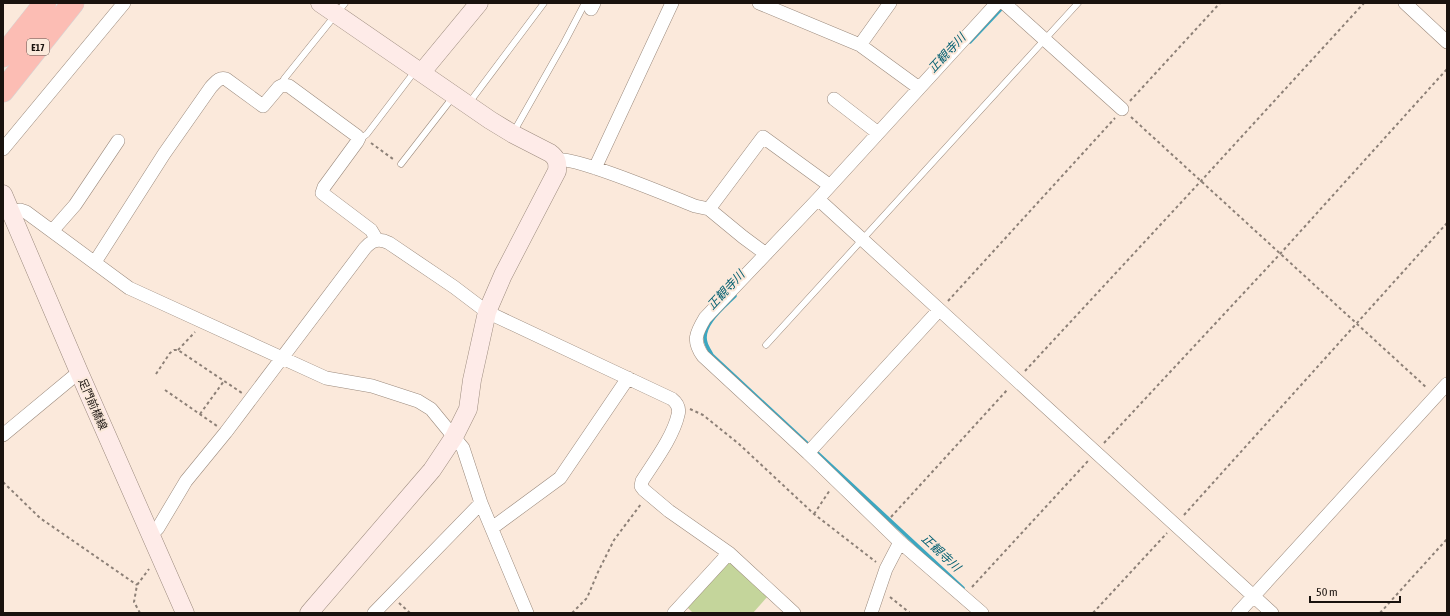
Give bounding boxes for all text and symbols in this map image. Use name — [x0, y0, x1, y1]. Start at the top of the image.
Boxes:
water label: 正観寺川 — [926, 29, 970, 75]
road number: E17 — [27, 39, 49, 55]
water label: 正観寺川 — [705, 266, 749, 312]
street label: 足門前橋線 — [76, 376, 110, 432]
water label: 正観寺川 — [919, 532, 965, 576]
scale bar — [1310, 578, 1400, 604]
text: 50 m — [1316, 585, 1338, 599]

